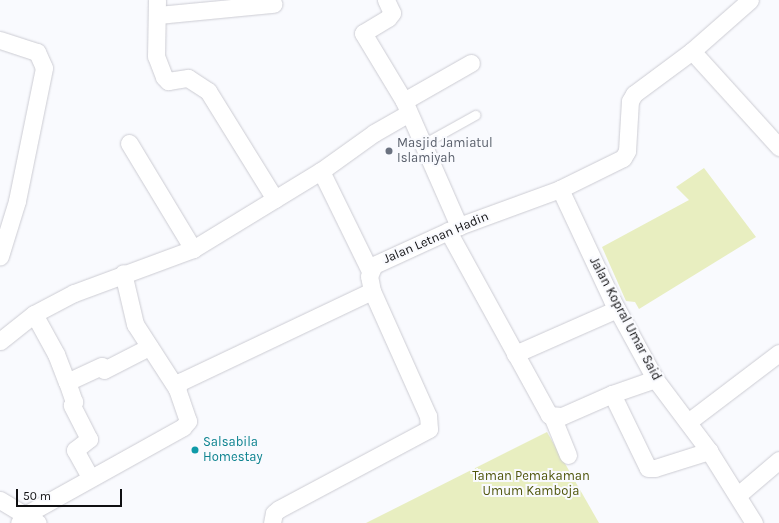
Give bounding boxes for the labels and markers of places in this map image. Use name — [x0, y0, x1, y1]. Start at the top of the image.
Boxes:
place label: Masjid Jamiatul Islamiyah — [397, 136, 493, 167]
marker: Masjid Jamiatul Islamiyah — [384, 146, 394, 156]
place label: Salsabila Homestay — [203, 435, 263, 466]
marker: Salsabila Homestay — [190, 445, 200, 455]

